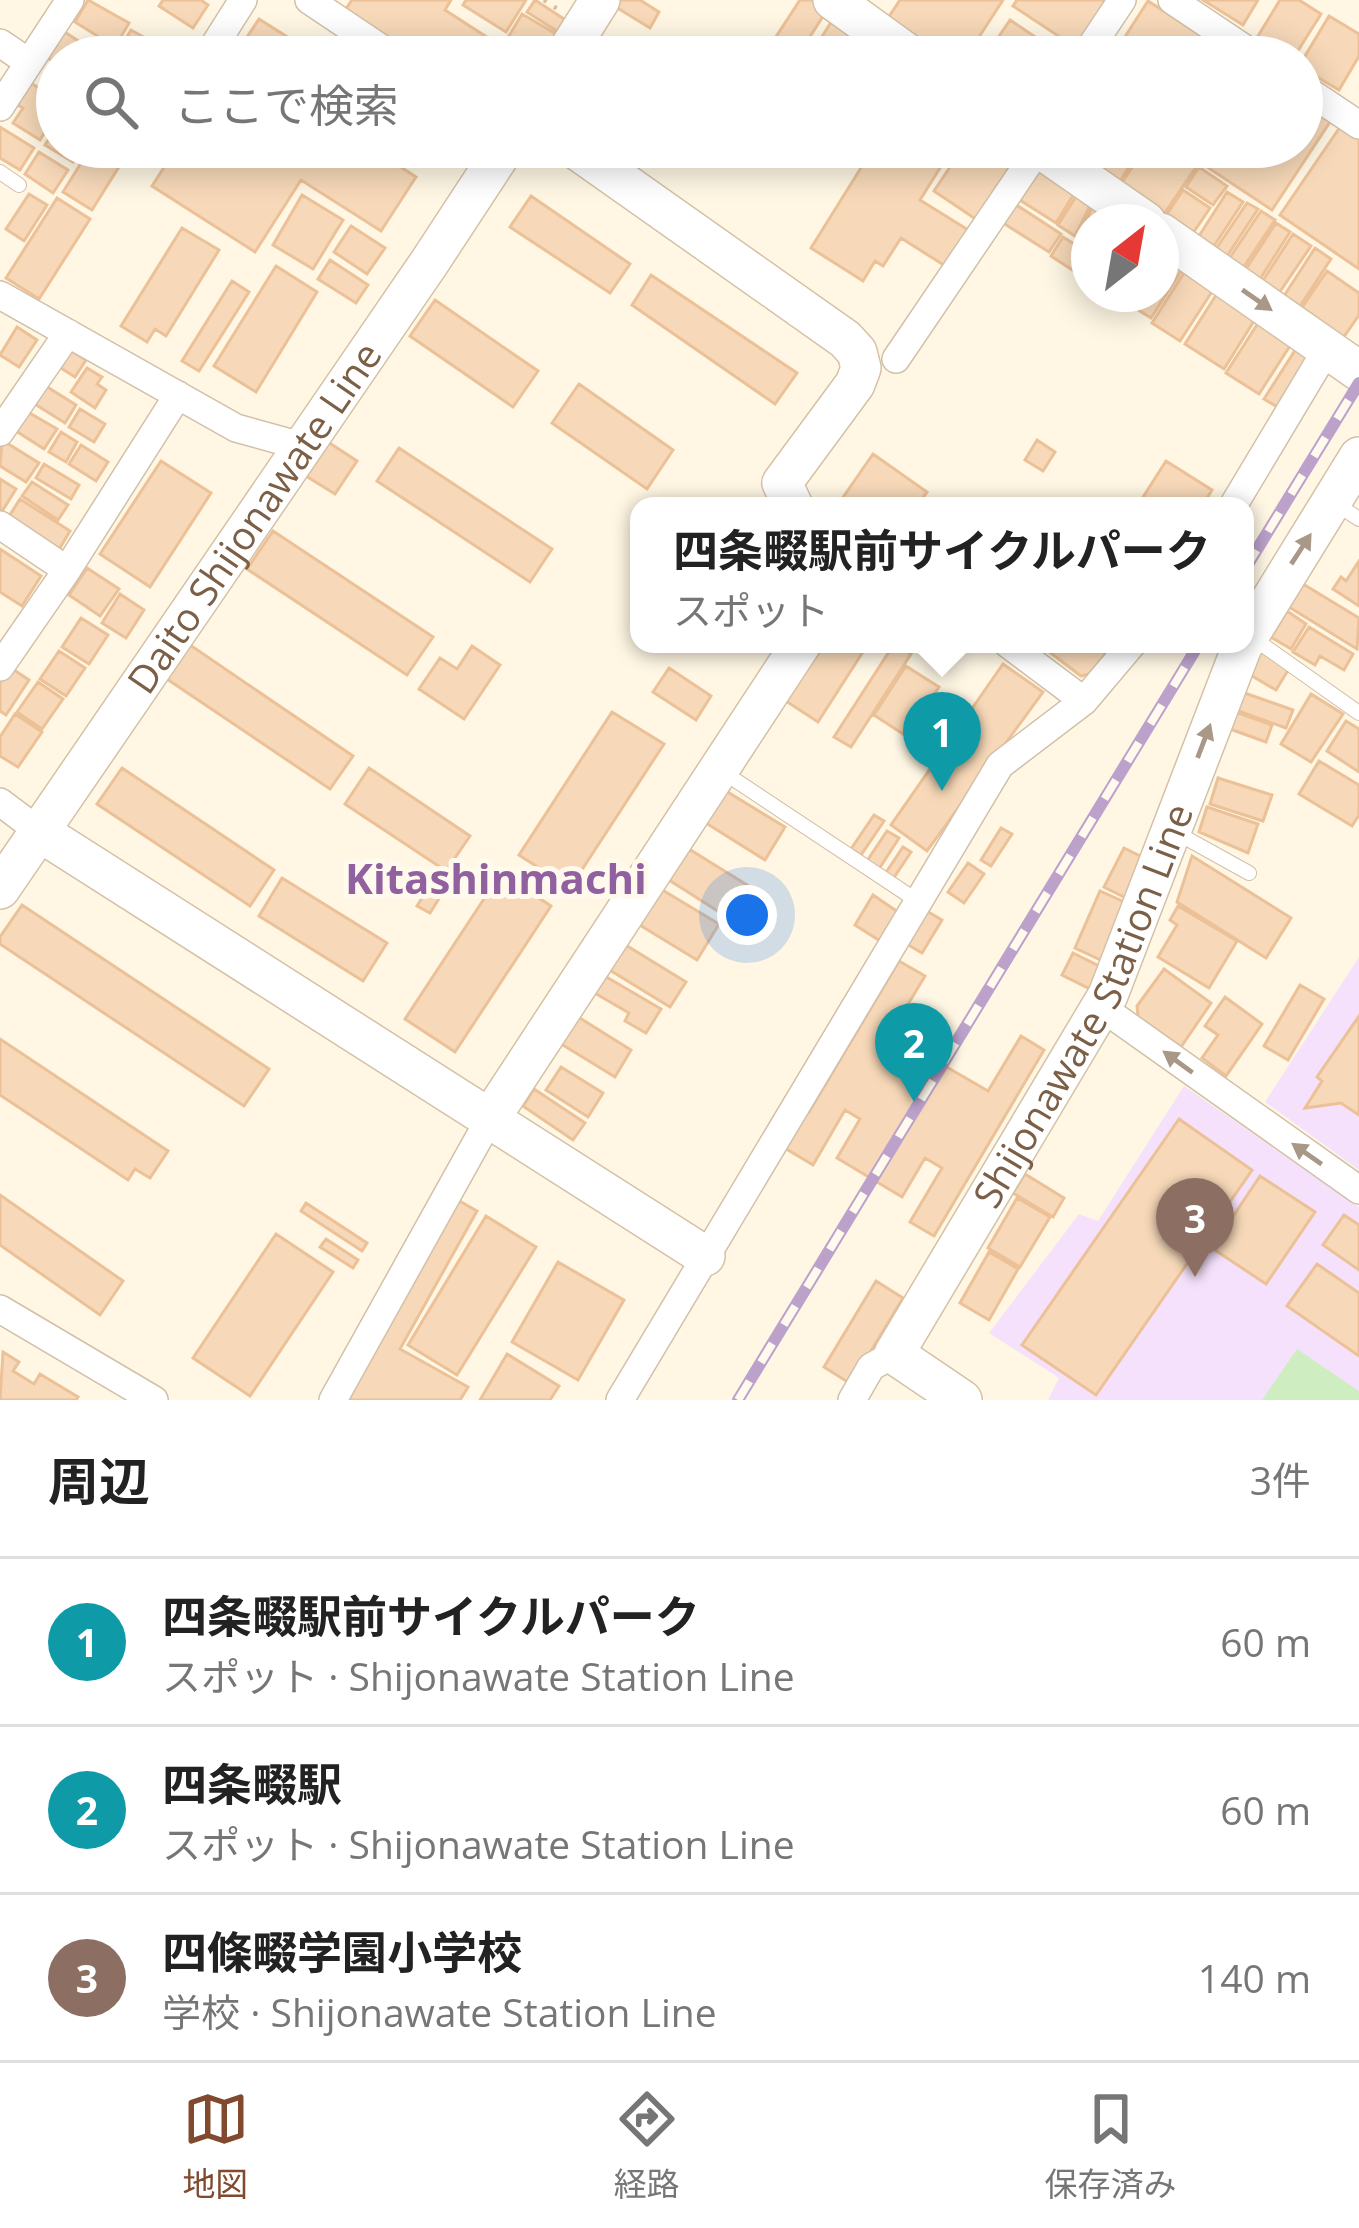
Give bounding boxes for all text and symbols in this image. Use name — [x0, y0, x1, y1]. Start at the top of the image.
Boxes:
search box — [36, 36, 1323, 168]
icon: search — [78, 69, 144, 135]
text: ここで検索 — [174, 74, 399, 135]
north arrow — [1071, 204, 1179, 312]
one-way arrow — [1241, 288, 1273, 311]
street label: Daito Shijonawate Line — [114, 331, 392, 703]
popup — [630, 497, 1254, 653]
text: 四条畷駅前サイクルパーク — [673, 519, 1211, 580]
one-way arrow — [1290, 532, 1311, 566]
text: スポット — [673, 583, 829, 636]
pin: 1 — [903, 692, 981, 791]
one-way arrow — [1196, 723, 1214, 759]
street label: Shijonawate Station Line — [959, 795, 1204, 1217]
district label: Kitashinmachi — [345, 849, 647, 906]
your location — [717, 885, 777, 945]
pin: 2 — [875, 1003, 953, 1102]
one-way arrow — [1162, 1051, 1195, 1074]
one-way arrow — [1291, 1143, 1323, 1166]
pin: 3 — [1156, 1178, 1234, 1277]
text: 周辺 — [48, 1445, 150, 1515]
text: 3件 — [1250, 1453, 1311, 1506]
text: 四条畷駅前サイクルパーク — [162, 1585, 700, 1646]
text: 1 — [76, 1615, 98, 1668]
text: 60 m — [1220, 1615, 1311, 1668]
text: スポット · Shijonawate Station Line — [162, 1649, 795, 1702]
text: 四条畷駅 — [162, 1753, 342, 1814]
text: 2 — [76, 1783, 98, 1836]
text: 60 m — [1220, 1783, 1311, 1836]
text: スポット · Shijonawate Station Line — [162, 1817, 795, 1870]
text: 四條畷学園小学校 — [162, 1921, 522, 1982]
text: 3 — [76, 1951, 98, 2004]
text: 140 m — [1198, 1951, 1311, 2004]
text: 学校 · Shijonawate Station Line — [162, 1985, 717, 2038]
tab: 地図 — [183, 2086, 249, 2206]
tab: 経路 — [614, 2086, 680, 2206]
tab: 保存済み — [1045, 2086, 1177, 2206]

